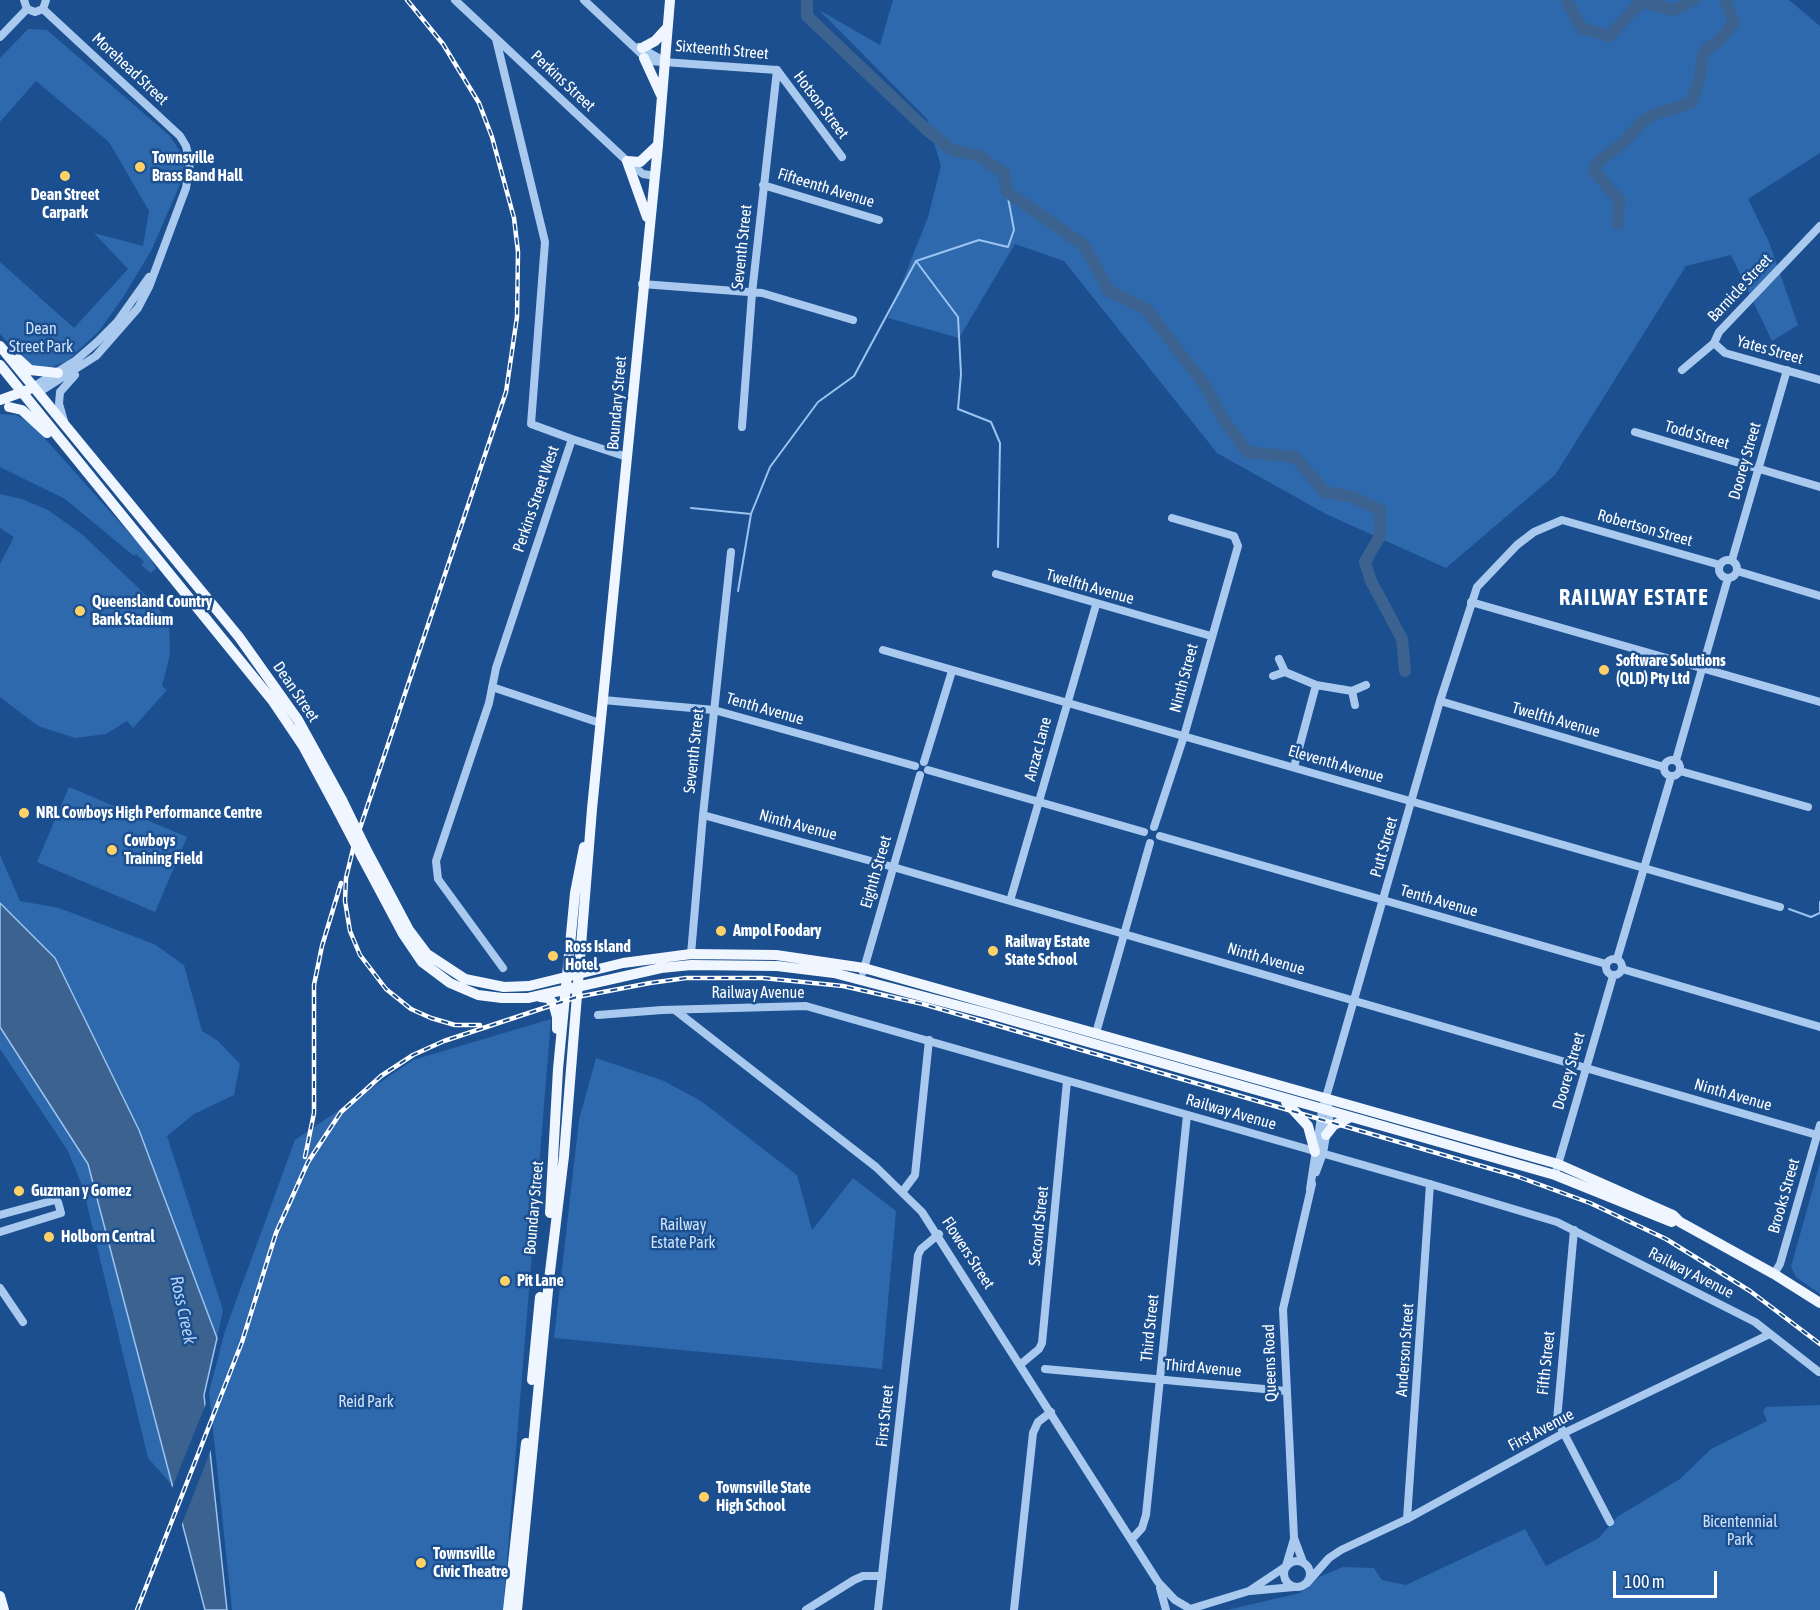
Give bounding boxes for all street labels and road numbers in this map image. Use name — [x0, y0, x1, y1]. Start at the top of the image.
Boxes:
street label: Morehead Street — [88, 29, 172, 109]
street label: Sixteenth Street — [675, 36, 769, 64]
street label: Perkins Street — [527, 46, 599, 116]
street label: Hotson Street — [789, 67, 853, 143]
street label: Fifteenth Avenue — [775, 164, 877, 212]
street label: Seventh Street — [728, 204, 756, 290]
street label: Barnicle Street — [1704, 250, 1776, 326]
street label: Yates Street — [1735, 331, 1805, 369]
street label: Boundary Street — [603, 355, 631, 451]
street label: Todd Street — [1663, 417, 1731, 453]
street label: Doorey Street — [1725, 420, 1765, 502]
street label: Perkins Street West — [509, 443, 563, 555]
street label: Robertson Street — [1595, 505, 1695, 551]
street label: Twelfth Avenue — [1044, 565, 1136, 609]
street label: Ninth Street — [1166, 641, 1202, 715]
street label: Dean Street — [269, 658, 323, 726]
street label: Tenth Avenue — [724, 689, 806, 729]
street label: Twelfth Avenue — [1510, 698, 1602, 742]
street label: Seventh Street — [680, 708, 708, 794]
street label: Anzac Lane — [1020, 715, 1056, 783]
street label: Eleventh Avenue — [1286, 741, 1386, 787]
street label: Ninth Avenue — [757, 805, 839, 845]
street label: Putt Street — [1366, 815, 1402, 879]
street label: Eighth Street — [856, 833, 896, 911]
street label: Tenth Avenue — [1398, 881, 1480, 921]
street label: Ninth Avenue — [1225, 939, 1307, 979]
street label: Railway Avenue — [711, 983, 805, 1003]
street label: Doorey Street — [1549, 1030, 1589, 1112]
street label: Ninth Avenue — [1692, 1075, 1774, 1115]
street label: Railway Avenue — [1184, 1090, 1278, 1134]
street label: Brooks Street — [1764, 1156, 1804, 1236]
street label: Boundary Street — [520, 1160, 548, 1256]
street label: Second Street — [1025, 1185, 1053, 1267]
street label: Flowers Street — [938, 1213, 998, 1293]
street label: Railway Avenue — [1645, 1243, 1737, 1303]
street label: Third Street — [1137, 1293, 1163, 1363]
street label: Anderson Street — [1392, 1303, 1418, 1397]
street label: Queens Road — [1259, 1324, 1281, 1402]
street label: Fifth Street — [1533, 1330, 1559, 1396]
street label: Third Avenue — [1164, 1355, 1242, 1381]
street label: First Street — [872, 1384, 898, 1448]
street label: First Avenue — [1505, 1405, 1577, 1455]

